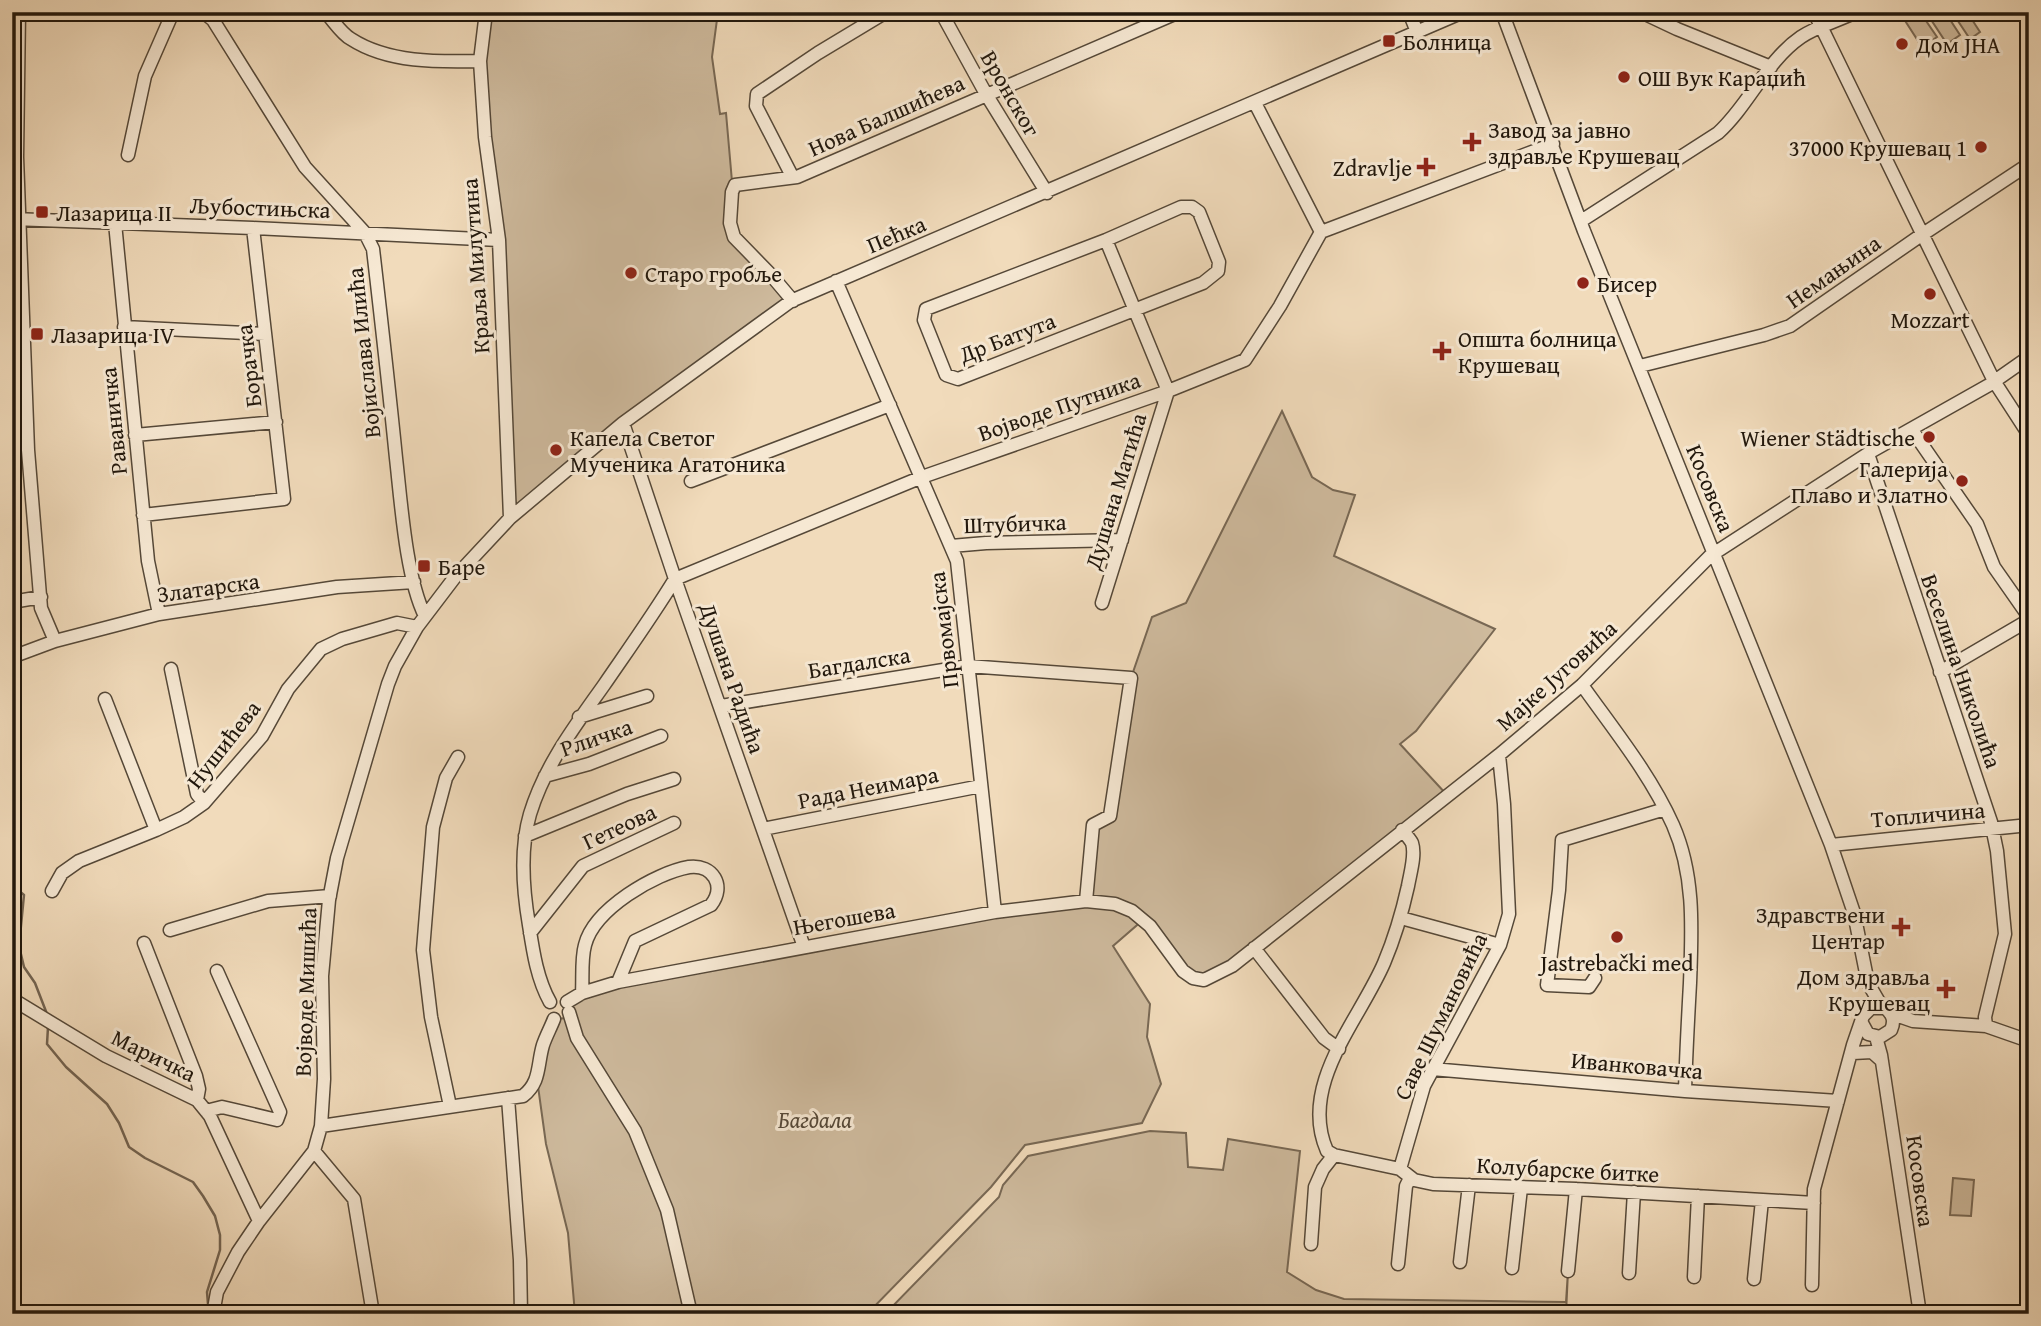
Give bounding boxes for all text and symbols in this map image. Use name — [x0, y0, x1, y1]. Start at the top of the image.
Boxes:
place label: Болница — [1403, 25, 1492, 58]
place label: Дом ЈНА — [1915, 28, 2000, 61]
marker: Болница — [1381, 33, 1397, 49]
marker: Дом ЈНА — [1894, 36, 1910, 52]
street label: Вронског — [973, 44, 1049, 142]
place label: ОШ Вук Караџић — [1638, 61, 1806, 94]
street label: Нова Балшићева — [803, 66, 969, 164]
marker: ОШ Вук Караџић — [1616, 69, 1632, 85]
place label: Завод за јавно здравље Крушевац — [1488, 113, 1680, 172]
place label: 37000 Крушевац 1 — [1789, 131, 1967, 164]
marker: Завод за јавно здравље Крушевац — [1462, 132, 1482, 152]
marker: 37000 Крушевац 1 — [1973, 139, 1989, 155]
place label: Zdravlje — [1333, 151, 1412, 184]
marker: Zdravlje — [1418, 159, 1434, 175]
street label: Краља Милутина — [452, 177, 498, 355]
street label: Љубостињска — [189, 188, 331, 226]
place label: Лазарица II — [56, 196, 172, 229]
marker: Лазарица II — [34, 204, 50, 220]
street label: Пећка — [861, 207, 931, 261]
street label: Немањина — [1779, 226, 1887, 316]
place label: Старо гробље — [645, 257, 782, 290]
marker: Старо гробље — [623, 265, 639, 281]
street label: Војислава Илића — [338, 266, 388, 440]
place label: Бисер — [1597, 267, 1657, 300]
marker: Бисер — [1575, 275, 1591, 291]
marker: Mozzart — [1922, 286, 1938, 302]
street label: Др Батута — [953, 303, 1060, 371]
place label: Mozzart — [1890, 303, 1970, 336]
place label: Лазарица IV — [51, 318, 175, 351]
place label: Општа болница Крушевац — [1458, 322, 1617, 381]
street label: Борачка — [227, 323, 269, 409]
marker: Лазарица IV — [29, 326, 45, 342]
marker: Општа болница Крушевац — [1432, 341, 1452, 361]
street label: Војводе Путника — [973, 363, 1145, 449]
street label: Раваничка — [91, 366, 135, 476]
street label: Душана Матића — [1075, 409, 1154, 574]
place label: Капела Светог Мученика Агатоника — [570, 421, 785, 480]
place label: Wiener Städtische — [1740, 421, 1915, 454]
marker: Wiener Städtische — [1921, 429, 1937, 445]
street label: Косовска — [1678, 439, 1744, 537]
marker: Капела Светог Мученика Агатоника — [548, 442, 564, 458]
place label: Галерија Плаво и Златно — [1791, 452, 1948, 511]
marker: Галерија Плаво и Златно — [1954, 473, 1970, 489]
street label: Штубичка — [963, 505, 1067, 541]
place label: Баре — [438, 550, 485, 583]
marker: Баре — [416, 558, 432, 574]
street label: Златарска — [155, 563, 261, 611]
street label: Веселина Николића — [1913, 569, 2011, 773]
street label: Првомајска — [919, 570, 967, 690]
street label: Душана Радића — [691, 597, 774, 758]
street label: Мајке Југовића — [1488, 612, 1624, 738]
street label: Багдалска — [806, 638, 912, 686]
street label: Нушићева — [178, 693, 268, 795]
street label: Рличка — [556, 709, 636, 765]
street label: Рада Неимара — [795, 757, 941, 817]
street label: Топличина — [1870, 793, 1986, 835]
street label: Гетеова — [577, 795, 661, 857]
street label: Његошева — [790, 893, 898, 943]
place label: Здравствени Центар — [1756, 898, 1885, 957]
street label: Војводе Мишића — [286, 907, 324, 1077]
marker: Здравствени Центар — [1891, 917, 1911, 937]
street label: Саве Шумановића — [1385, 927, 1495, 1105]
marker: Jastrebački med — [1609, 929, 1625, 945]
place label: Jastrebački med — [1537, 946, 1694, 979]
place label: Дом здравља Крушевац — [1796, 960, 1930, 1019]
marker: Дом здравља Крушевац — [1936, 979, 1956, 999]
street label: Маричка — [106, 1020, 202, 1090]
street label: Иванковачка — [1570, 1043, 1704, 1087]
park label: Багдала — [778, 1103, 852, 1136]
street label: Косовска — [1898, 1133, 1944, 1229]
street label: Колубарске битке — [1476, 1148, 1660, 1190]

